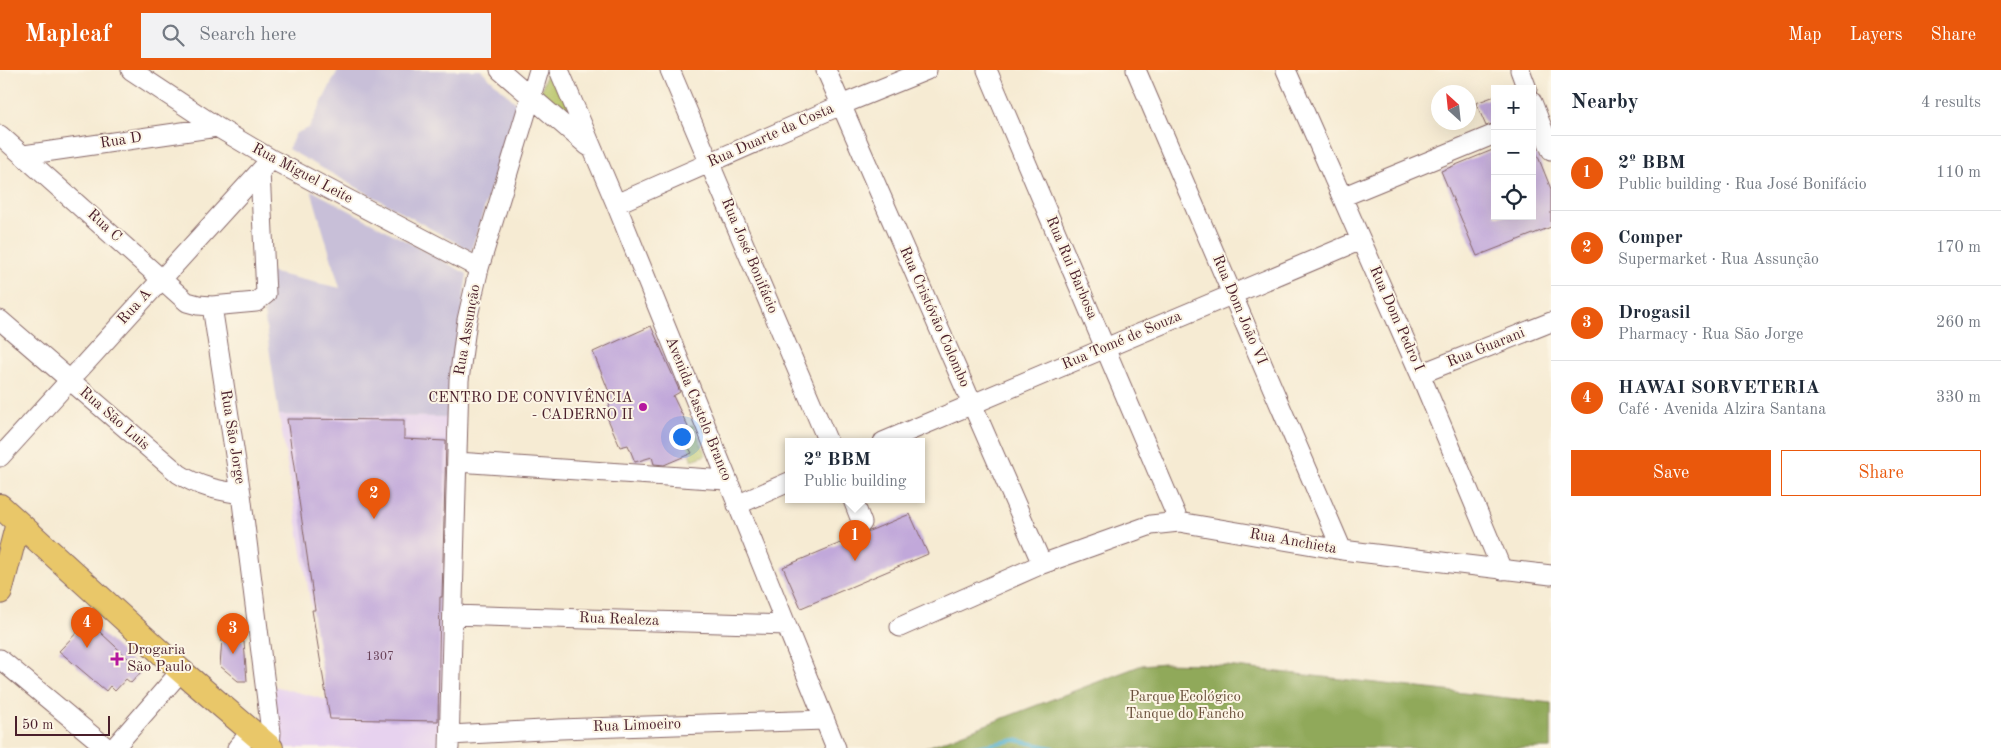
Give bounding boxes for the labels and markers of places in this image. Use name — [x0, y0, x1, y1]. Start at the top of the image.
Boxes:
place label: CENTRO DE CONVIVÊNCIA - CADERNO II — [428, 388, 634, 423]
marker: CENTRO DE CONVIVÊNCIA - CADERNO II — [637, 401, 649, 413]
pin: 2 — [358, 478, 390, 519]
pin: 1 — [839, 520, 871, 561]
pin: 4 — [71, 607, 103, 648]
pin: 3 — [217, 613, 249, 654]
place label: Drogaria São Paulo — [127, 643, 192, 675]
marker: Drogaria São Paulo — [111, 653, 123, 665]

